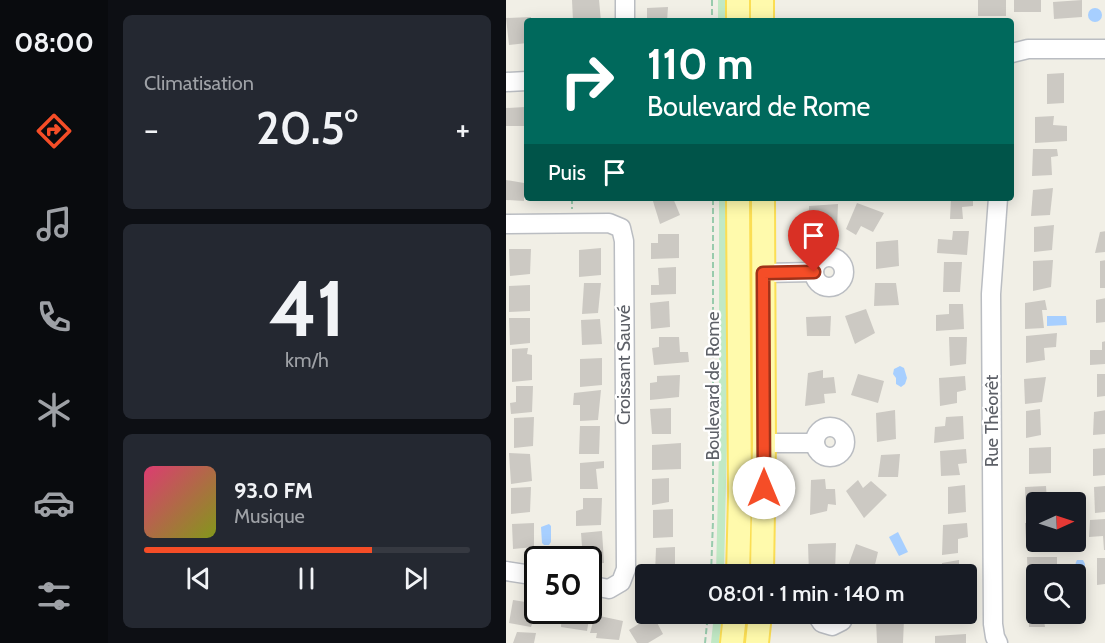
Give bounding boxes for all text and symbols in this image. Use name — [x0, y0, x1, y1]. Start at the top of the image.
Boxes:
text: 08:00 — [14, 26, 94, 59]
text: 110 m — [647, 38, 754, 90]
icon: right — [548, 42, 626, 120]
text: Climatisation — [144, 71, 254, 95]
text: Boulevard de Rome — [647, 90, 870, 123]
text: 20.5° — [256, 101, 358, 155]
text: − — [144, 109, 159, 149]
text: + — [455, 109, 470, 149]
icon: directions — [33, 110, 75, 152]
icon: arrive — [598, 156, 631, 189]
text: Puis — [548, 159, 586, 186]
icon: music — [33, 203, 75, 245]
pin — [788, 210, 839, 272]
icon: arrive — [797, 219, 830, 252]
text: 41 — [269, 261, 345, 356]
icon: phone — [33, 296, 75, 338]
street label: Croissant Sauvé — [613, 305, 635, 425]
street label: Boulevard de Rome — [702, 312, 724, 460]
text: km/h — [285, 348, 329, 372]
street label: Rue Théorêt — [981, 375, 1003, 467]
icon: climate — [33, 389, 75, 431]
position arrow — [732, 456, 796, 520]
text: 93.0 FM — [234, 477, 313, 504]
icon: car — [33, 482, 75, 524]
north arrow — [1026, 492, 1086, 552]
map controls — [1026, 492, 1086, 624]
text: Musique — [234, 504, 305, 528]
speed limit sign: 50 — [524, 546, 602, 624]
icon: previous — [182, 562, 215, 595]
icon: pause — [290, 562, 323, 595]
icon: next — [399, 562, 432, 595]
button: search — [1026, 564, 1086, 624]
icon: filters — [33, 575, 75, 617]
text: 08:01 · 1 min · 140 m — [708, 580, 904, 607]

